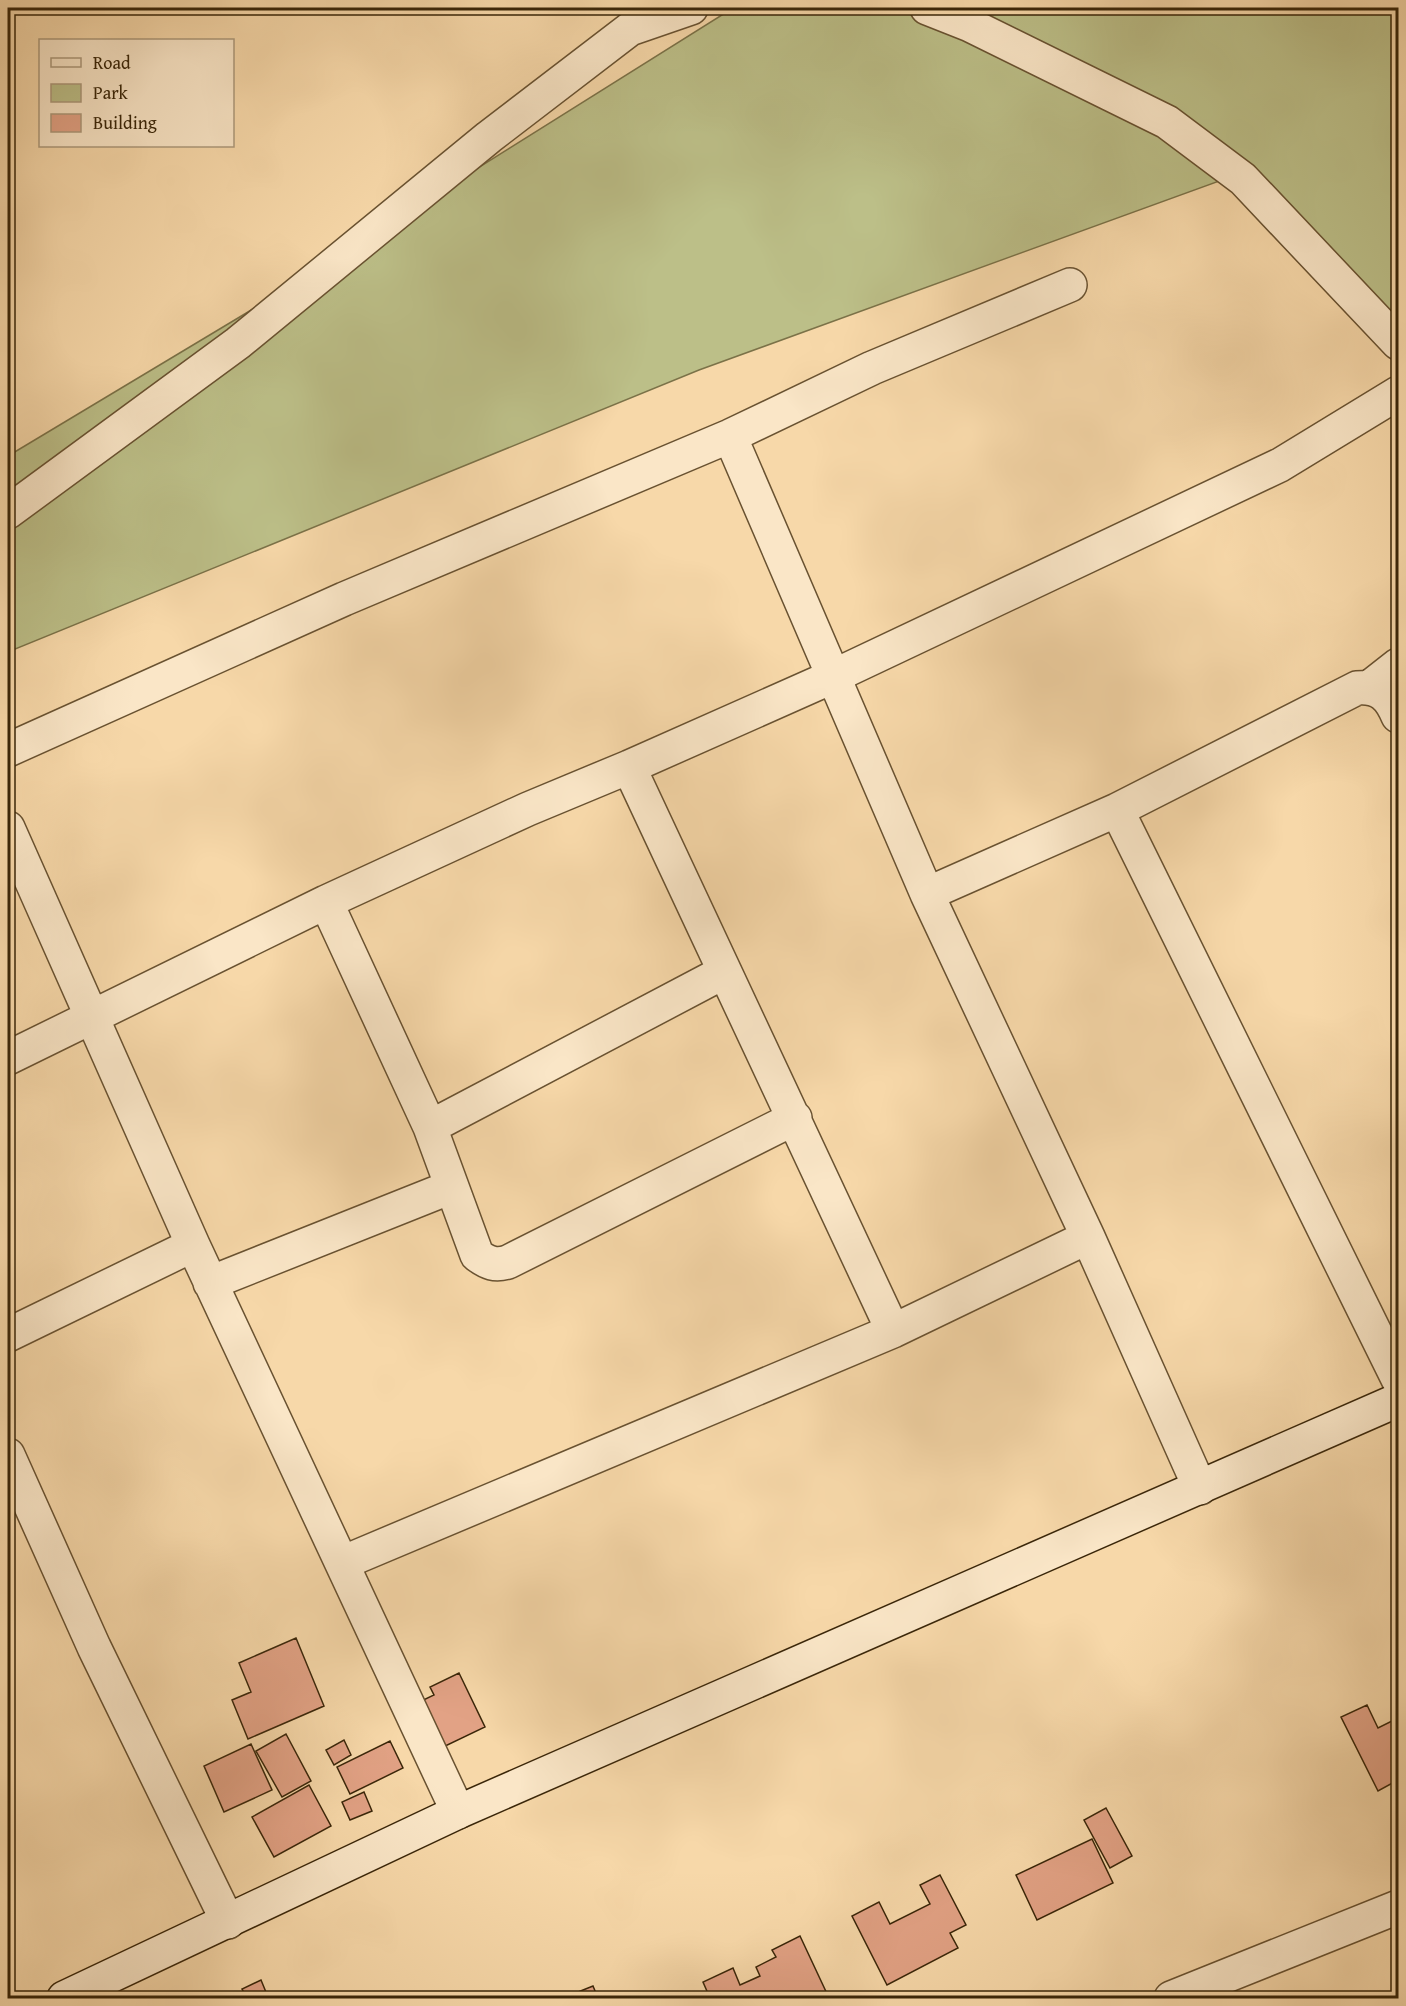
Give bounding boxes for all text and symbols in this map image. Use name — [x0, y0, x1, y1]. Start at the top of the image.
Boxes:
legend — [39, 39, 234, 147]
text: Road — [93, 49, 131, 76]
text: Park — [93, 79, 129, 106]
text: Building — [93, 109, 157, 136]

